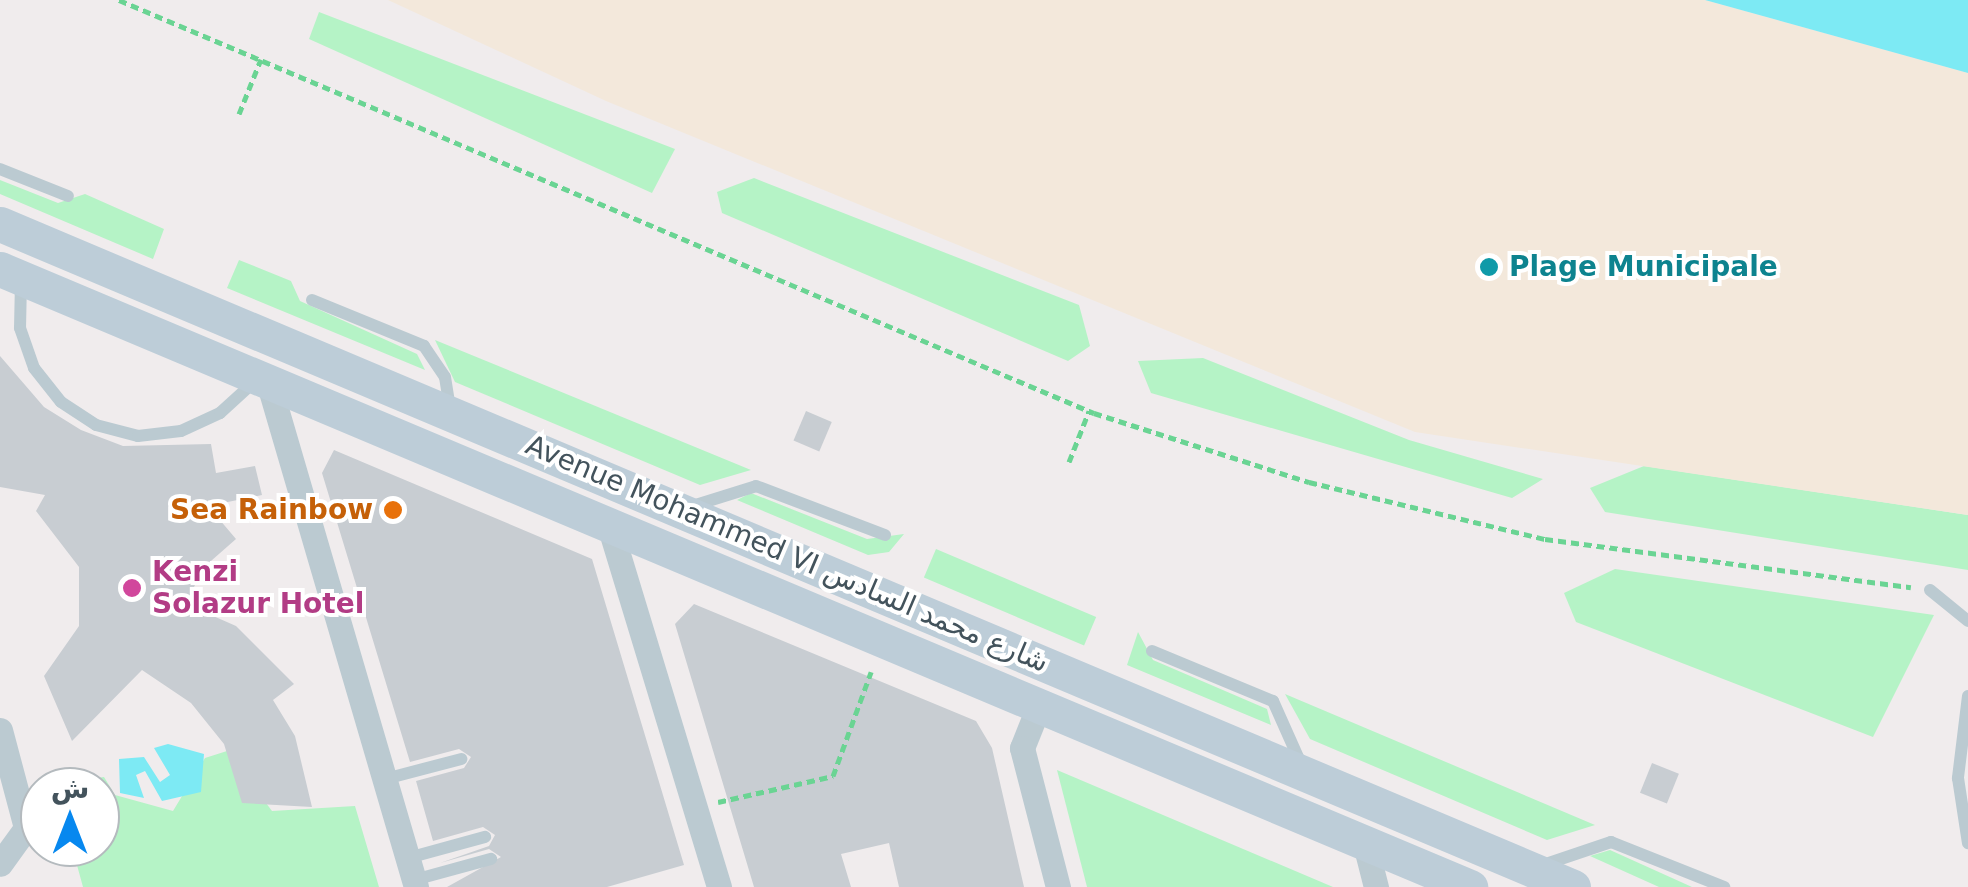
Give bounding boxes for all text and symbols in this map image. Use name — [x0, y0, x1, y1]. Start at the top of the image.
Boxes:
place label: Plage Municipale — [1509, 250, 1778, 284]
marker: Plage Municipale — [1478, 256, 1500, 278]
street label: Avenue Mohammed VI شارع محمد السادس — [521, 428, 1053, 680]
place label: Sea Rainbow — [170, 493, 373, 527]
marker: Sea Rainbow — [382, 499, 404, 521]
place label: Kenzi Solazur Hotel — [152, 555, 364, 621]
marker: Kenzi Solazur Hotel — [121, 577, 143, 599]
north arrow — [20, 767, 120, 867]
text: ش — [51, 772, 89, 805]

